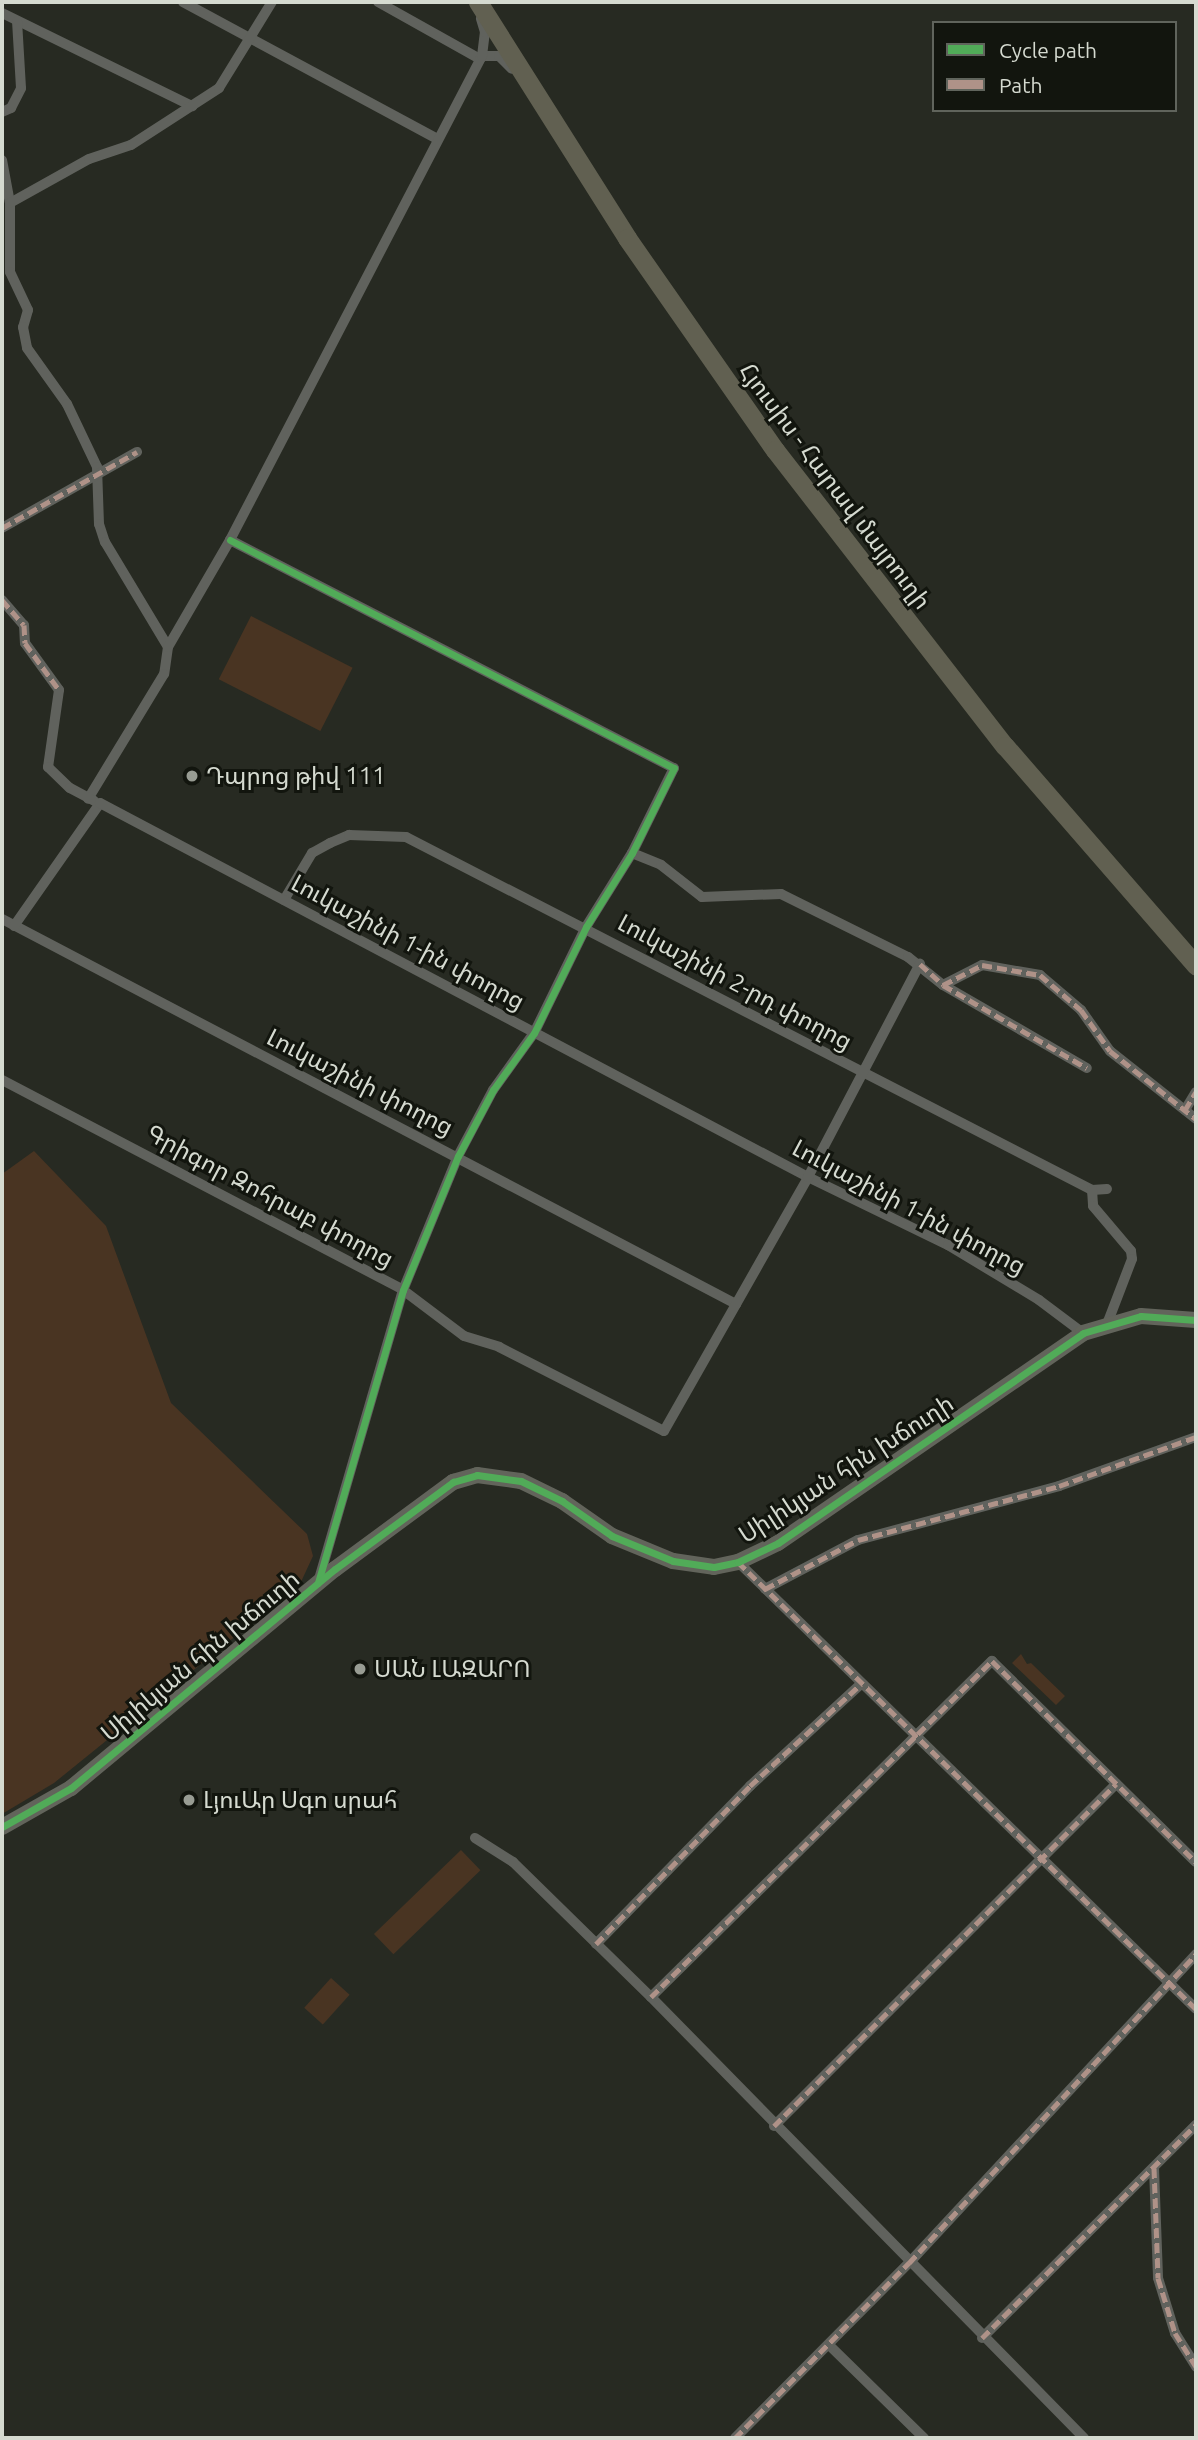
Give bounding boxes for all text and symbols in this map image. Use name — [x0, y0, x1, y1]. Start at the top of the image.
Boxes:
legend — [932, 21, 1177, 112]
text: Cycle path — [999, 38, 1097, 62]
text: Path — [999, 73, 1042, 97]
street label: Հյուսիս - Հարավ մայրուղի — [733, 357, 937, 615]
place label: Դպրոց թիվ 111 — [206, 762, 386, 790]
marker: Դպրոց թիվ 111 — [184, 768, 200, 784]
street label: Լուկաշինի 1-ին փողոց — [286, 868, 530, 1016]
street label: Լուկաշինի 2-րդ փողոց — [613, 908, 857, 1056]
street label: Լուկաշինի փողոց — [262, 1022, 458, 1142]
street label: Գրիգոր Զոհրաբ փողոց — [142, 1119, 398, 1273]
street label: Լուկաշինի 1-ին փողոց — [787, 1133, 1031, 1281]
street label: Սիլիկյան հին խճուղի — [733, 1389, 959, 1549]
street label: Սիլիկյան հին խճուղի — [95, 1565, 305, 1747]
place label: ՍԱՆ ԼԱԶԱՐՈ — [374, 1655, 531, 1683]
marker: ՍԱՆ ԼԱԶԱՐՈ — [352, 1661, 368, 1677]
place label: ԼյուԱր Սգո սրահ — [203, 1786, 398, 1814]
marker: ԼյուԱր Սգո սրահ — [181, 1792, 197, 1808]

